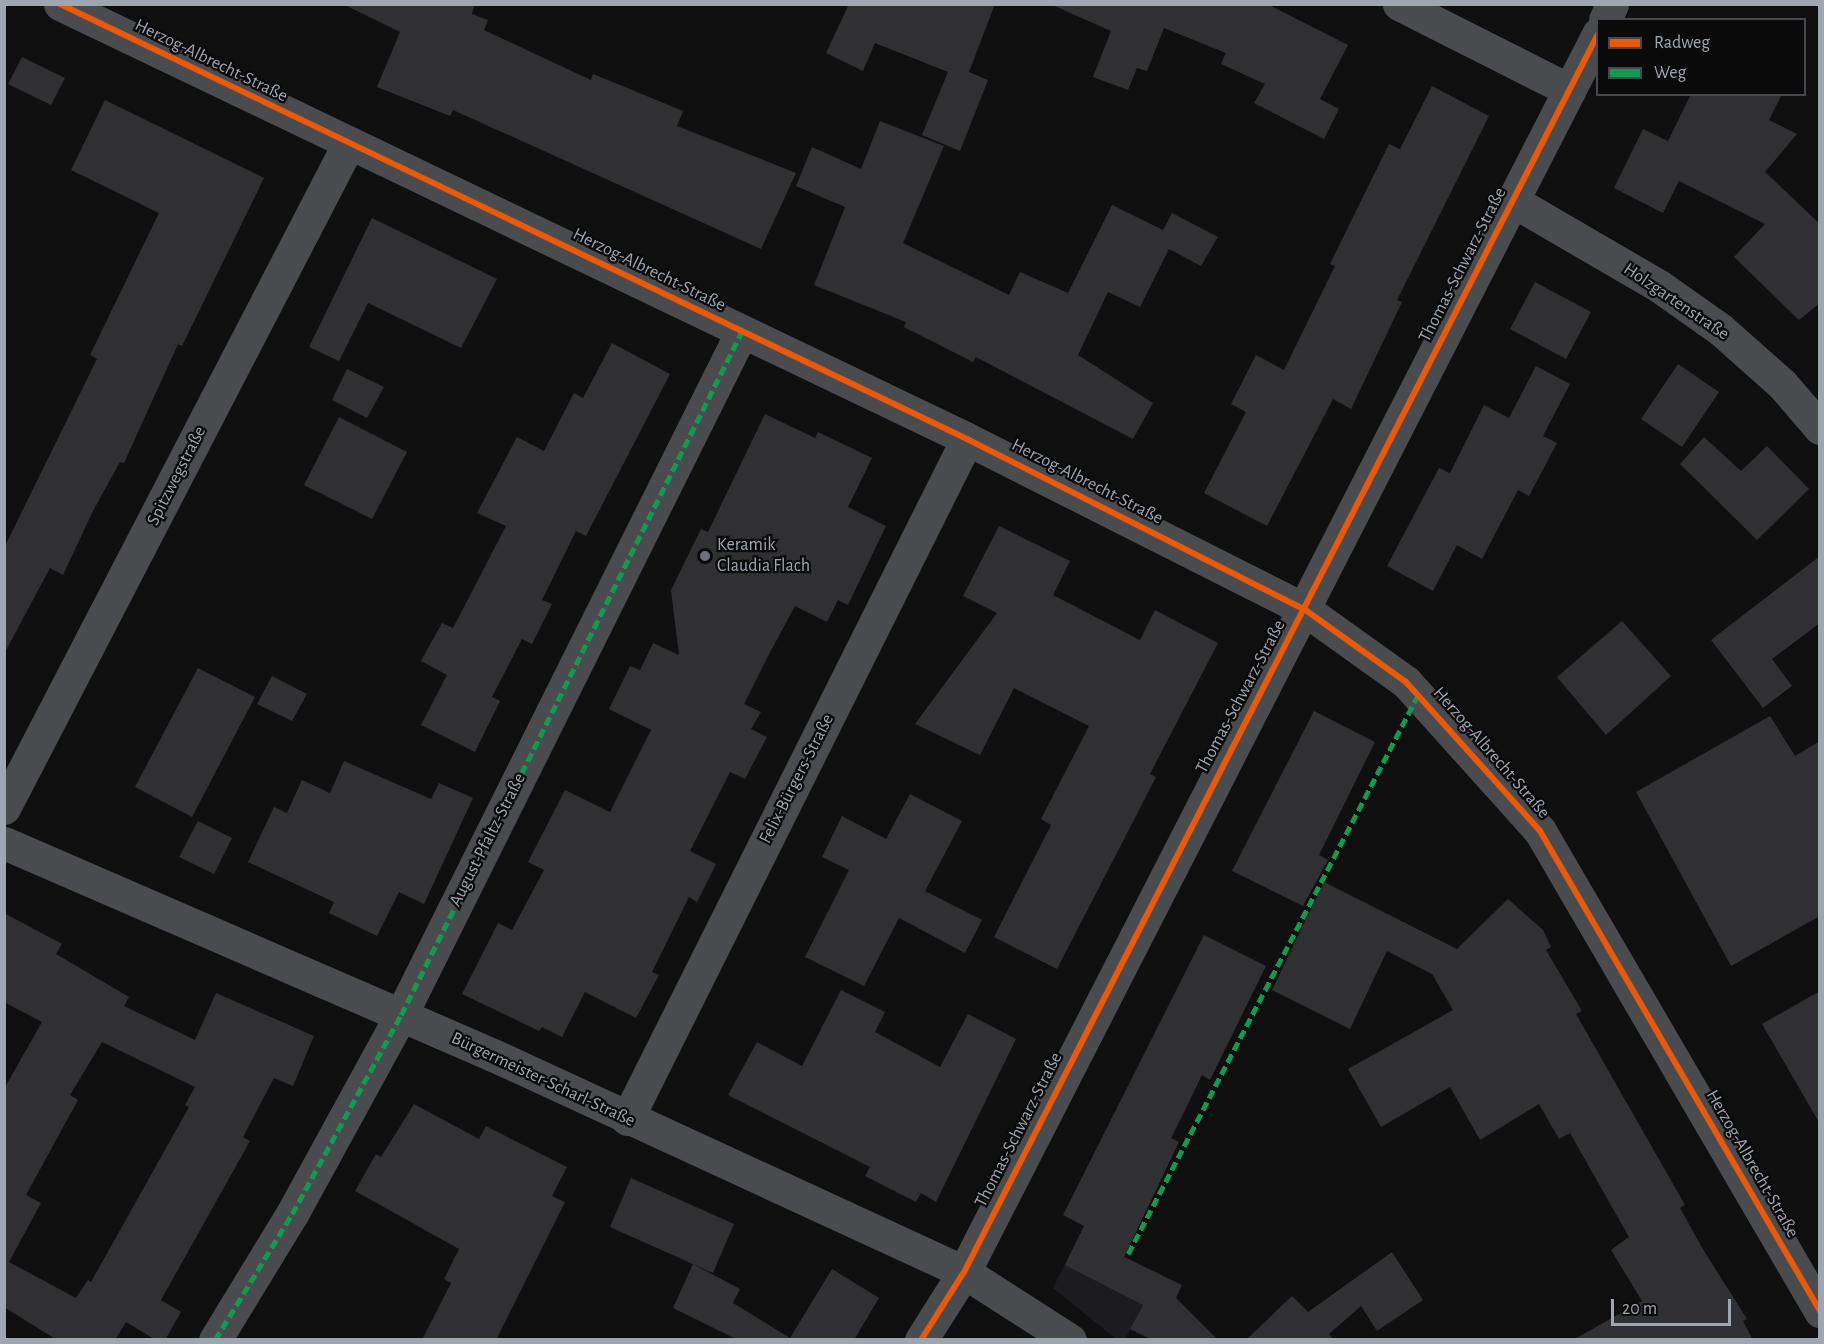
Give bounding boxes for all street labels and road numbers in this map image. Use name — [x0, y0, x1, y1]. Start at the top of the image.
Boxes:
street label: Herzog-Albrecht-Straße — [131, 15, 291, 107]
street label: Thomas-Schwarz-Straße — [1415, 184, 1511, 346]
street label: Herzog-Albrecht-Straße — [569, 224, 729, 316]
street label: Holzgartenstraße — [1619, 259, 1733, 345]
street label: Spitzwegstraße — [143, 423, 211, 529]
street label: Herzog-Albrecht-Straße — [1008, 434, 1166, 530]
street label: Thomas-Schwarz-Straße — [1191, 617, 1291, 777]
street label: Herzog-Albrecht-Straße — [1428, 683, 1554, 823]
street label: Felix-Bürgers-Straße — [755, 711, 839, 847]
street label: August-Pfaltz-Straße — [445, 770, 531, 910]
street label: Bürgermeister-Scharl-Straße — [448, 1028, 638, 1132]
street label: Thomas-Schwarz-Straße — [971, 1049, 1067, 1211]
street label: Herzog-Albrecht-Straße — [1701, 1086, 1803, 1242]

